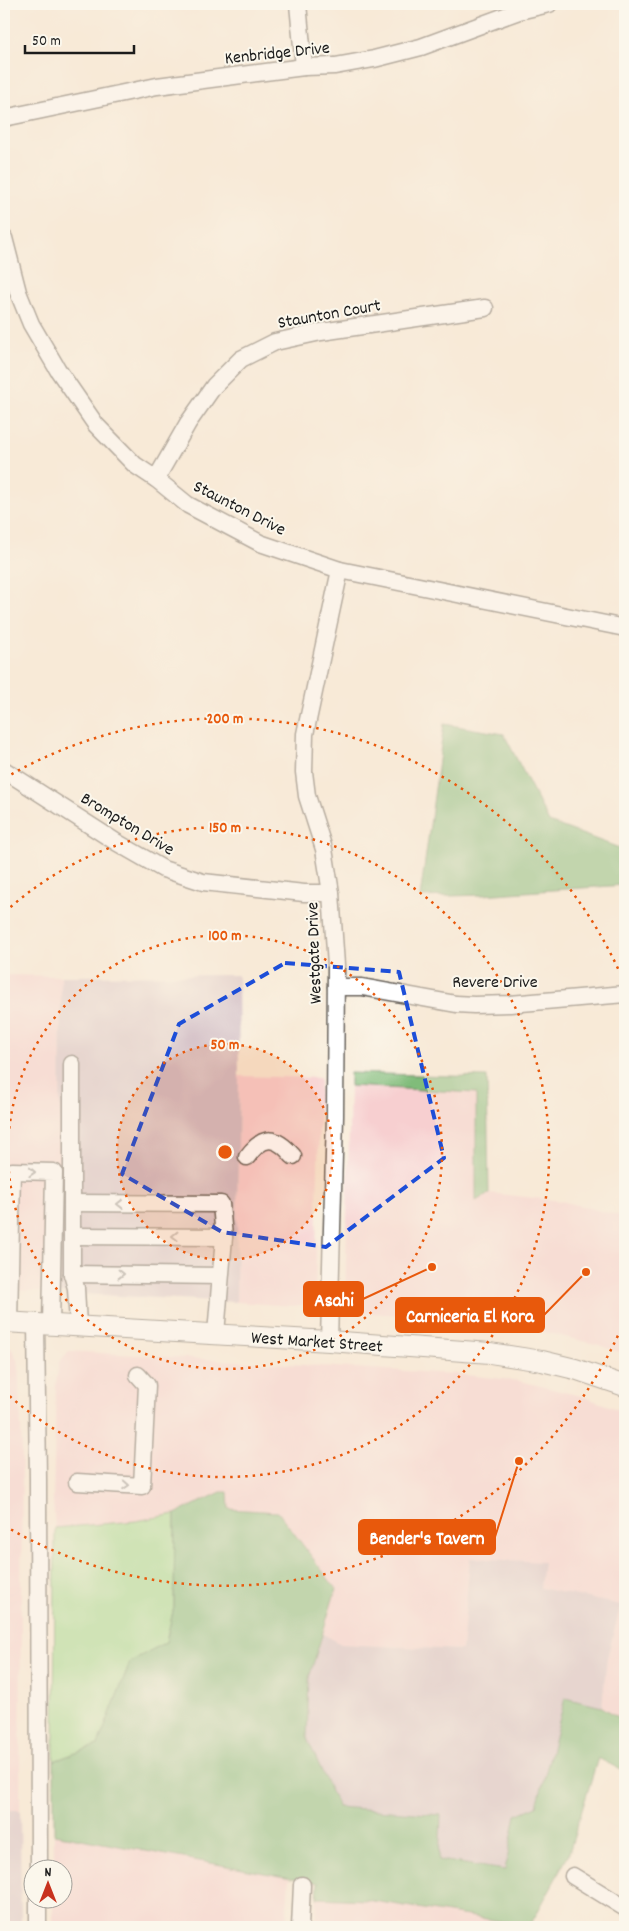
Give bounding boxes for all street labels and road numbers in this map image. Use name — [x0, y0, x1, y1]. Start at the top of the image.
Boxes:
street label: Kenbridge Drive — [224, 37, 331, 72]
street label: Staunton Court — [276, 294, 383, 337]
street label: Staunton Drive — [188, 475, 290, 543]
street label: Brompton Drive — [75, 787, 178, 863]
street label: Westgate Drive — [301, 901, 330, 1004]
street label: Revere Drive — [452, 971, 538, 996]
street label: West Market Street — [250, 1326, 384, 1361]

